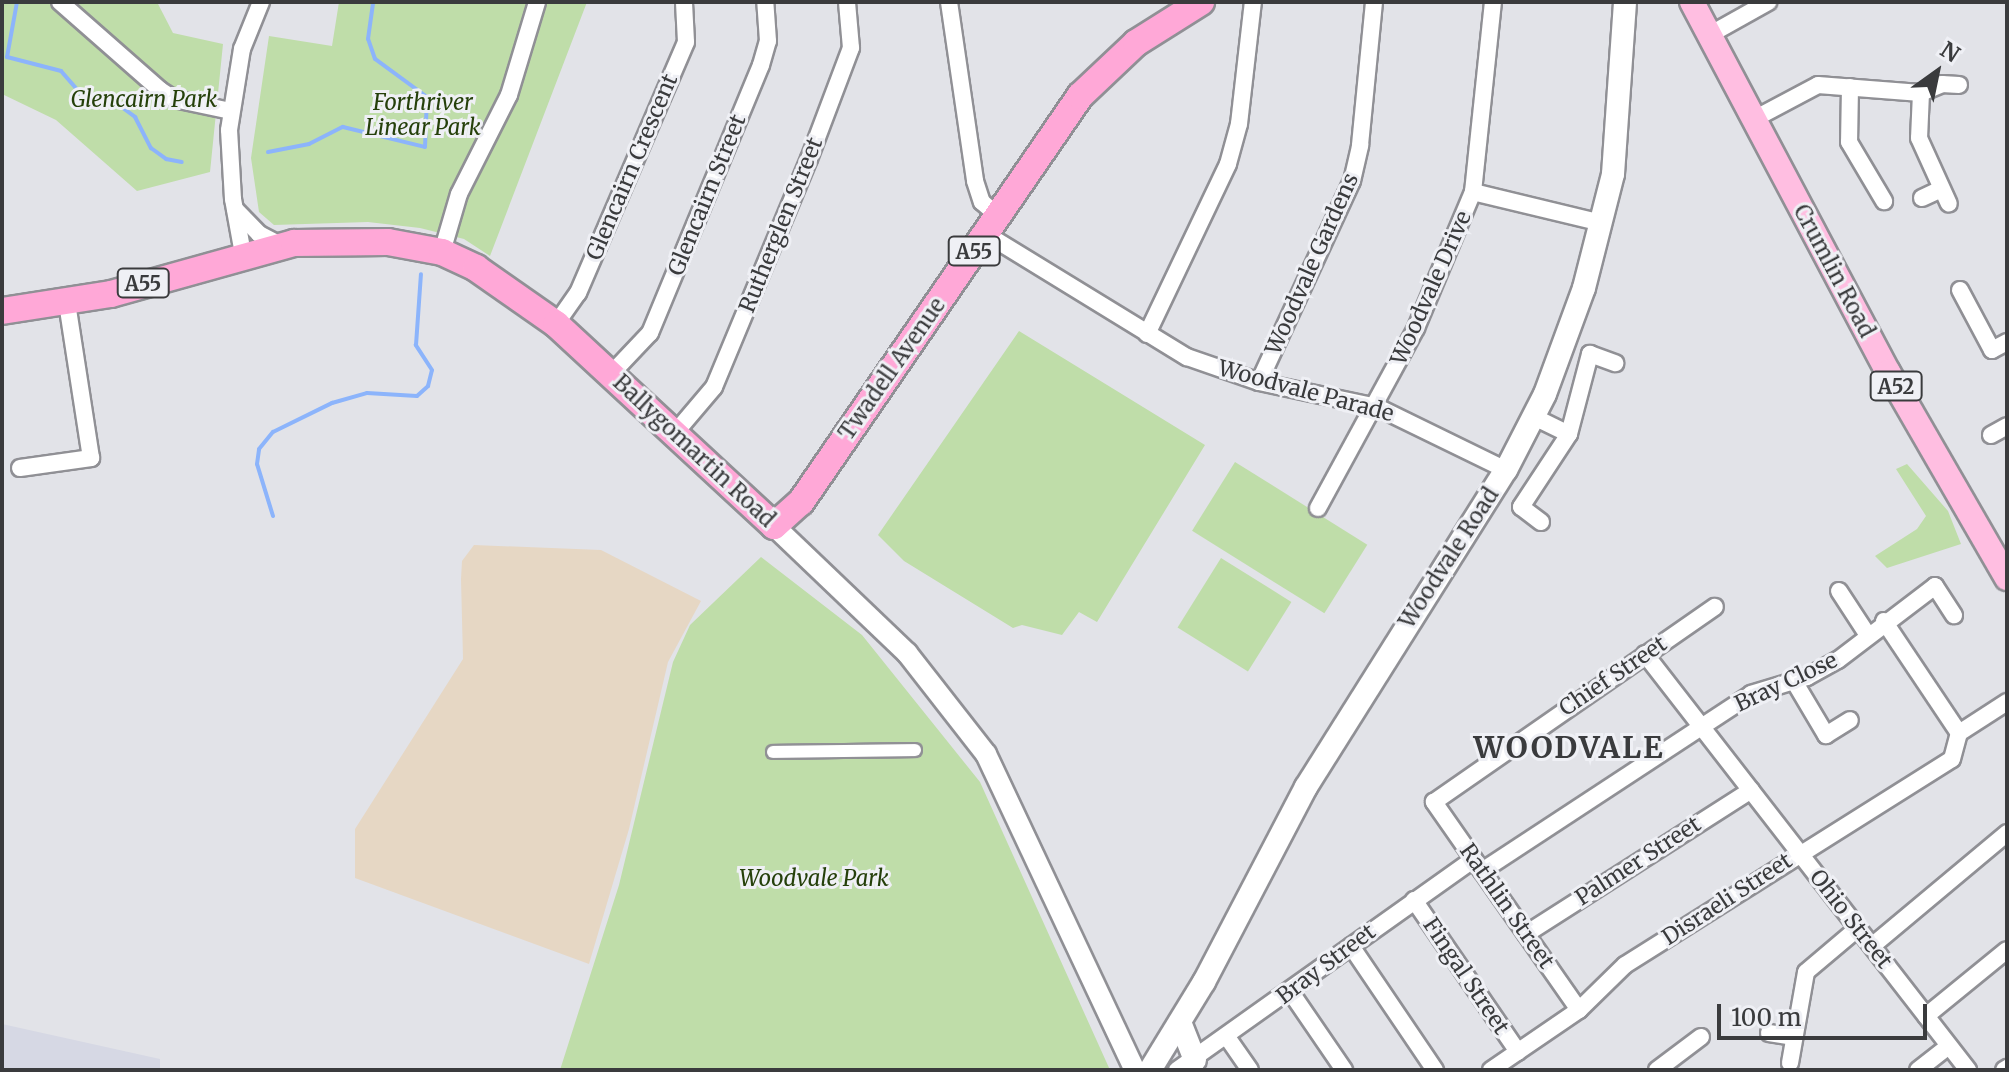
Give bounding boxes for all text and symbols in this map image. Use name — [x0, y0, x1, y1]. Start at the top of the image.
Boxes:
north arrow — [1897, 32, 1977, 112]
text: N — [1935, 35, 1965, 68]
street label: Glencairn Crescent — [581, 70, 683, 264]
park label: Glencairn Park — [71, 87, 217, 113]
park label: Forthriver Linear Park — [365, 89, 481, 140]
street label: Glencairn Street — [663, 111, 751, 279]
street label: Rutherglen Street — [734, 134, 828, 316]
street label: Woodvale Gardens — [1260, 169, 1364, 359]
street label: Crumlin Road — [1788, 200, 1880, 342]
street label: Woodvale Drive — [1385, 207, 1477, 369]
road number: A55 — [946, 235, 1002, 267]
road number: A55 — [115, 267, 171, 299]
street label: Twadell Avenue — [833, 293, 951, 445]
street label: Woodvale Parade — [1215, 355, 1397, 427]
street label: Ballygomartin Road — [608, 369, 780, 533]
road number: A52 — [1868, 370, 1924, 402]
street label: Woodvale Road — [1394, 483, 1504, 633]
street label: Chief Street — [1554, 630, 1672, 722]
street label: Bray Close — [1731, 647, 1841, 717]
district label: WOODVALE — [1474, 729, 1664, 765]
street label: Palmer Street — [1570, 811, 1706, 911]
street label: Rathlin Street — [1454, 838, 1560, 974]
street label: Disraeli Street — [1657, 847, 1797, 951]
street label: Ohio Street — [1804, 864, 1898, 974]
park label: Woodvale Park — [739, 866, 889, 892]
street label: Fingal Street — [1417, 913, 1515, 1039]
street label: Bray Street — [1271, 918, 1381, 1010]
scale bar — [1721, 988, 1931, 1038]
text: 100 m — [1731, 1002, 1801, 1033]

